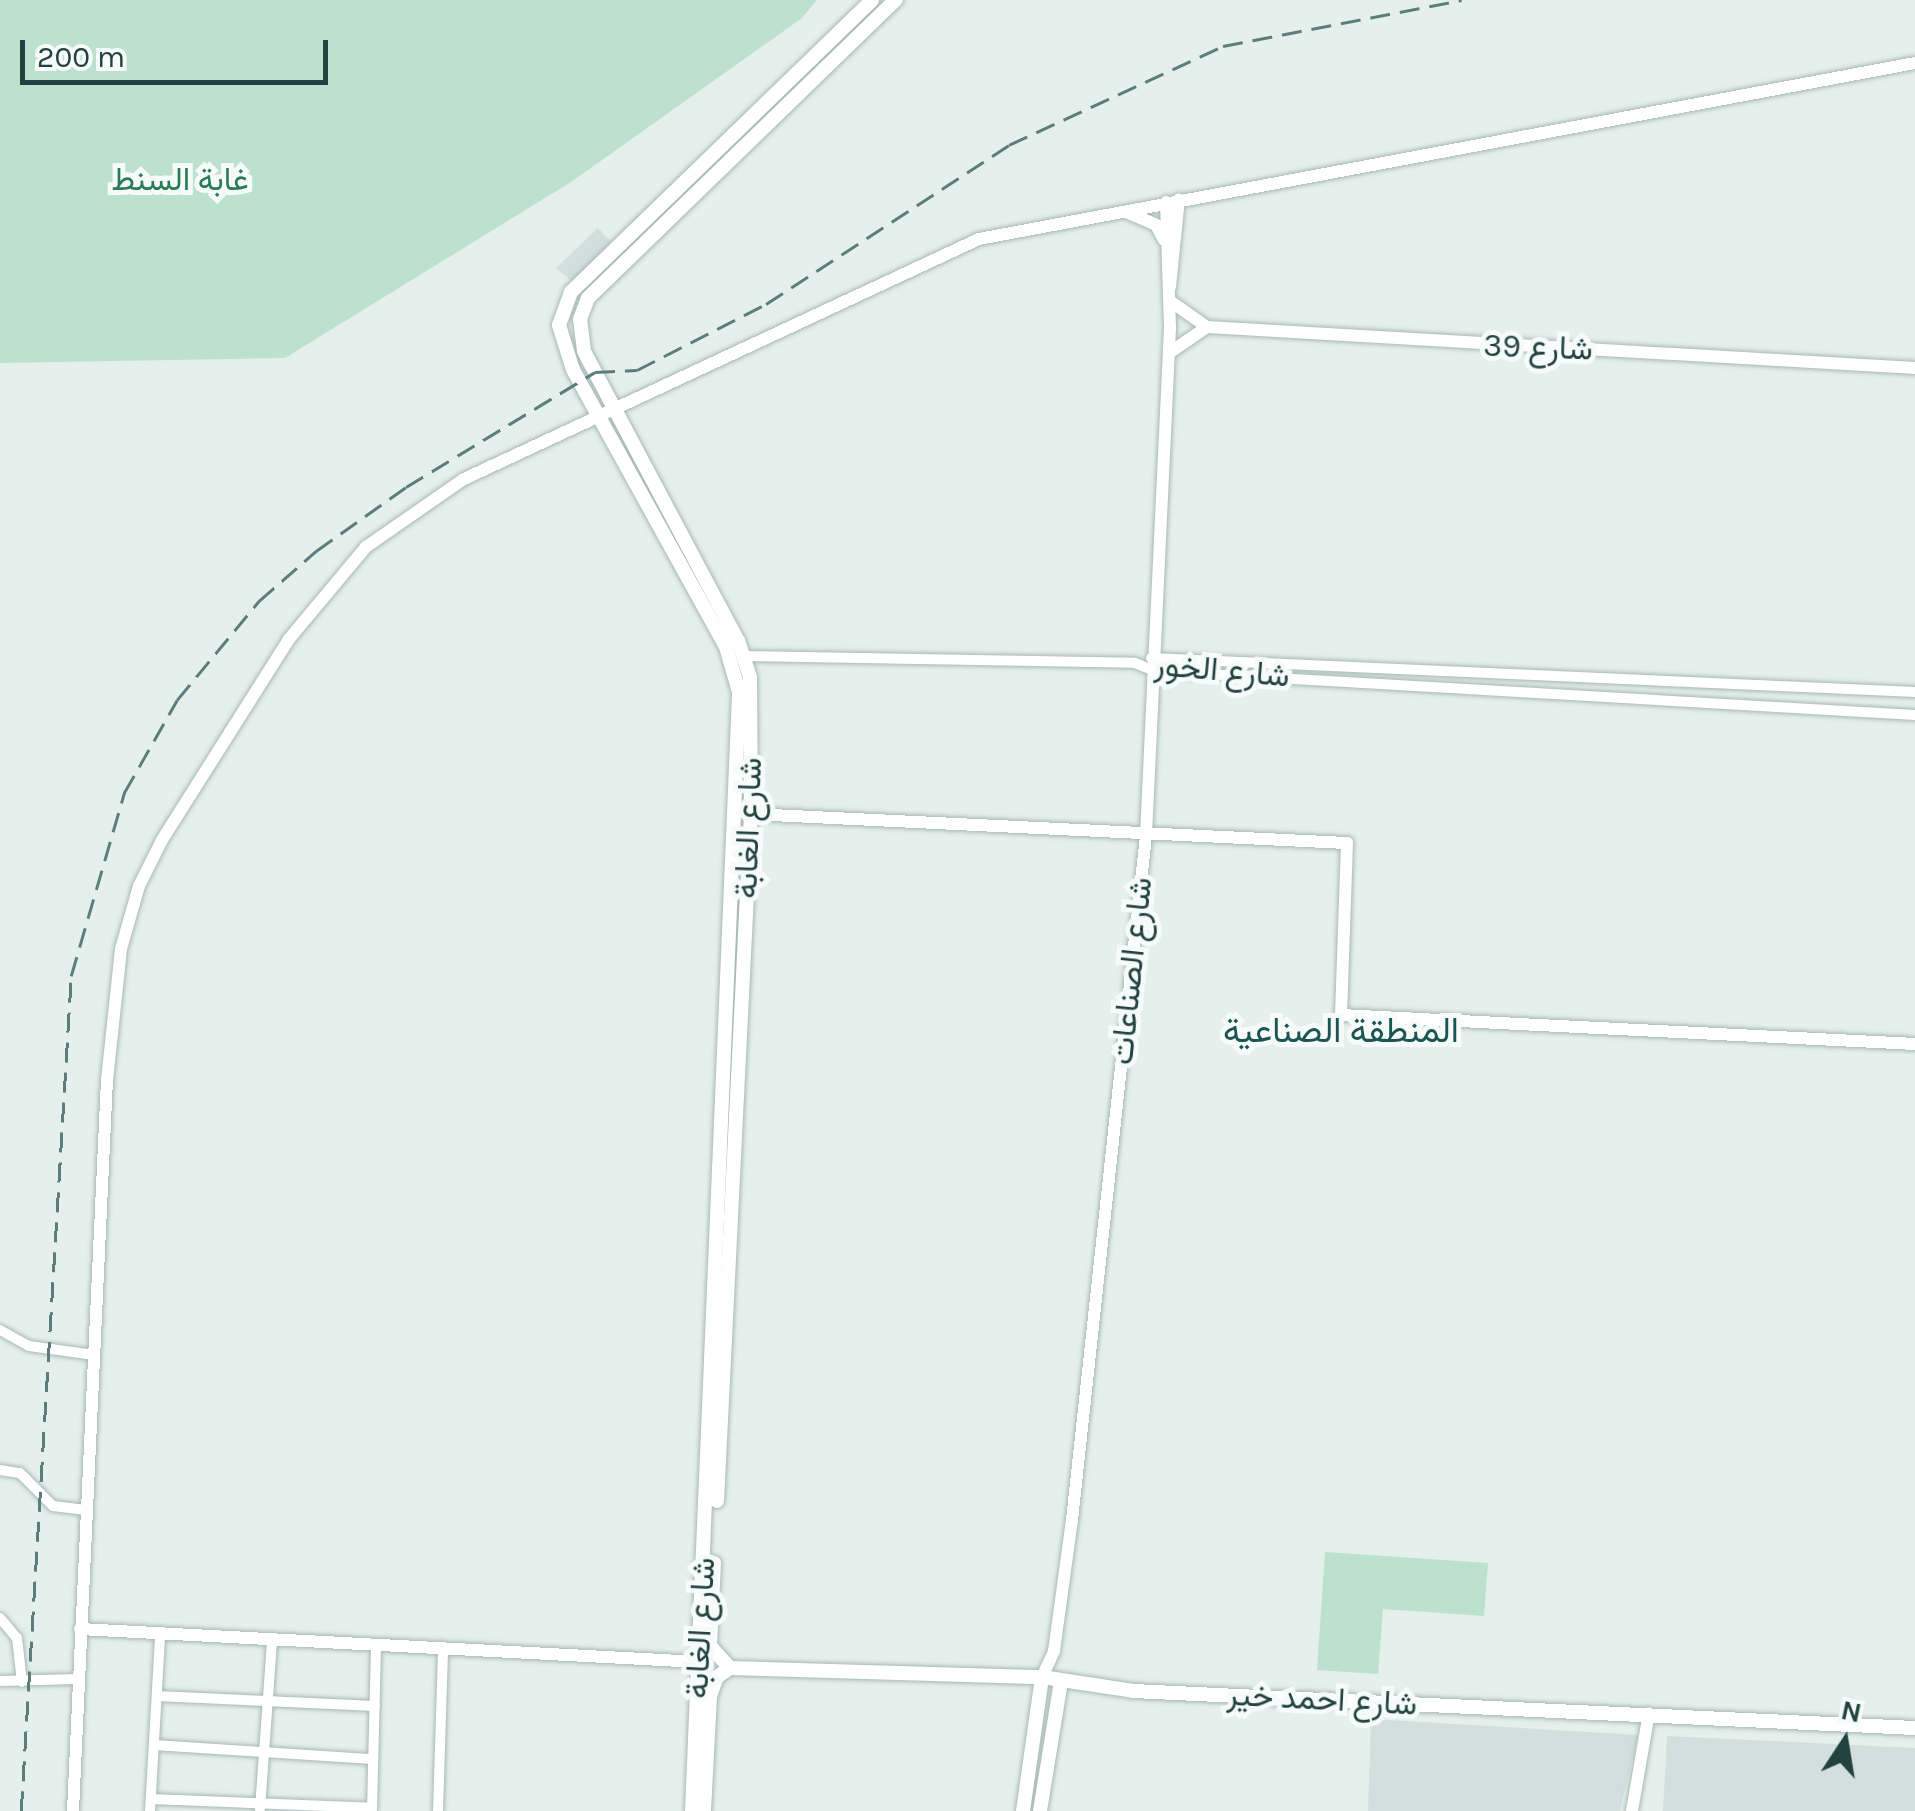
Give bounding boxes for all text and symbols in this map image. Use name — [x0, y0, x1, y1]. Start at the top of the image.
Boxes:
scale bar — [25, 20, 332, 82]
text: 200 m — [37, 39, 125, 75]
park label: غابة السنط — [111, 161, 249, 199]
street label: شارع 39 — [1483, 327, 1593, 369]
street label: شارع الخور — [1153, 646, 1291, 696]
street label: شارع الغابة — [727, 757, 771, 899]
street label: شارع الصناعات — [1103, 875, 1161, 1067]
district label: المنطقة الصناعية — [1223, 1010, 1459, 1052]
street label: شارع الغابة — [678, 1556, 724, 1700]
street label: شارع احمد خير — [1226, 1676, 1418, 1724]
north arrow — [1795, 1691, 1895, 1791]
text: N — [1838, 1693, 1865, 1729]

